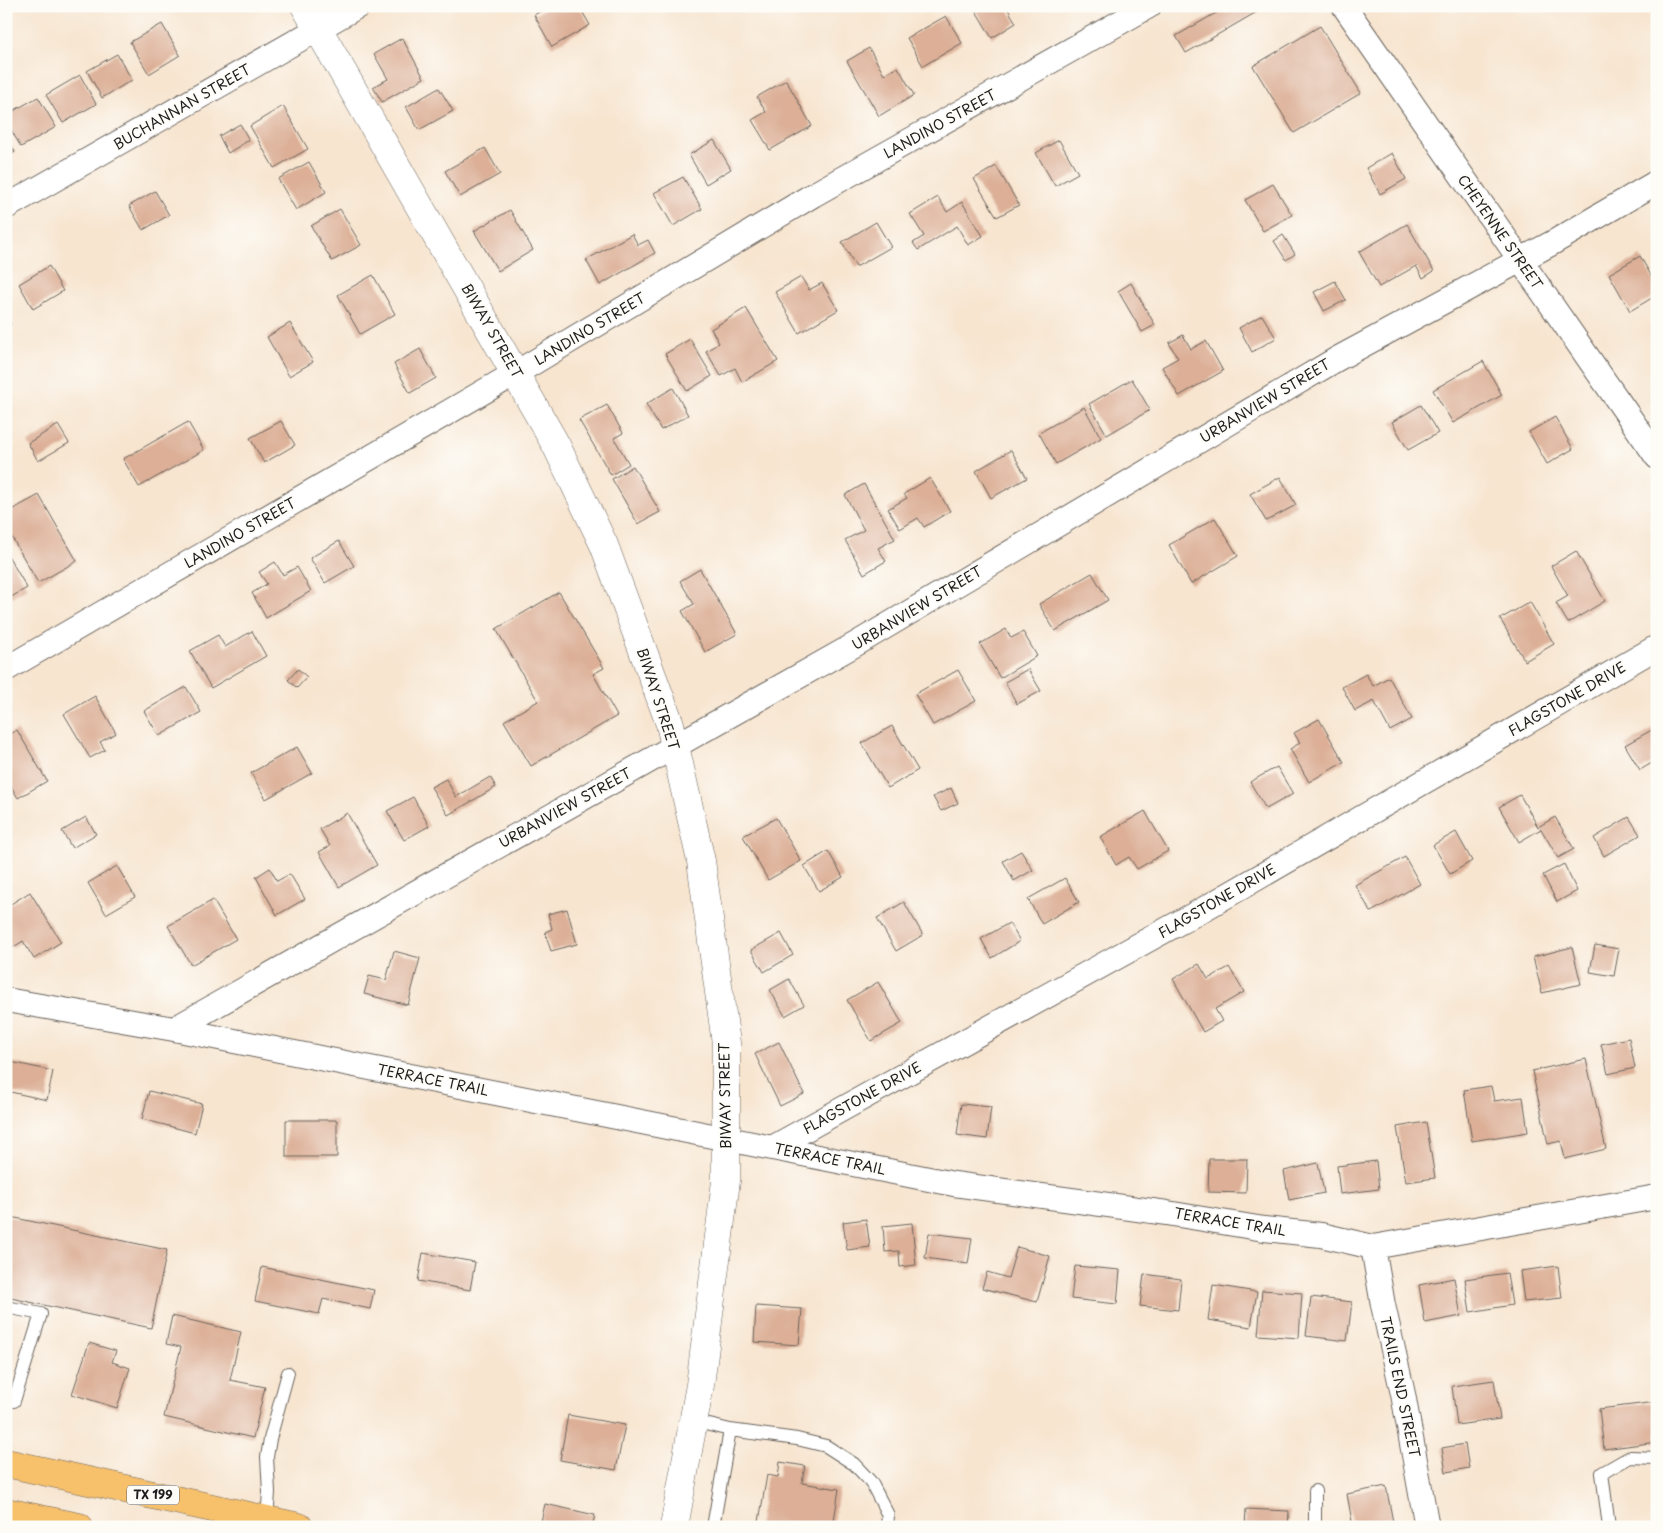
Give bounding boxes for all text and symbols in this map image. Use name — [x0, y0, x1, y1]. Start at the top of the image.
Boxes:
street label: BUCHANNAN STREET — [109, 58, 255, 155]
street label: LANDINO STREET — [880, 84, 1000, 163]
street label: CHEYENNE STREET — [1453, 170, 1548, 294]
street label: BIWAY STREET — [457, 279, 528, 382]
street label: LANDINO STREET — [530, 287, 649, 370]
street label: URBANVIEW STREET — [1196, 353, 1334, 448]
street label: LANDINO STREET — [180, 492, 300, 573]
street label: URBANVIEW STREET — [848, 560, 986, 655]
street label: BIWAY STREET — [632, 645, 685, 753]
street label: FLAGSTONE DRIVE — [1504, 656, 1630, 741]
street label: URBANVIEW STREET — [495, 762, 635, 853]
street label: FLAGSTONE DRIVE — [1154, 858, 1280, 943]
street label: BIWAY STREET — [713, 1042, 736, 1149]
street label: FLAGSTONE DRIVE — [799, 1056, 925, 1139]
street label: TERRACE TRAIL — [376, 1058, 491, 1101]
street label: TERRACE TRAIL — [773, 1137, 888, 1180]
street label: TERRACE TRAIL — [1173, 1202, 1288, 1241]
street label: TRAILS END STREET — [1375, 1315, 1426, 1460]
road number: TX 199 — [127, 1486, 179, 1504]

